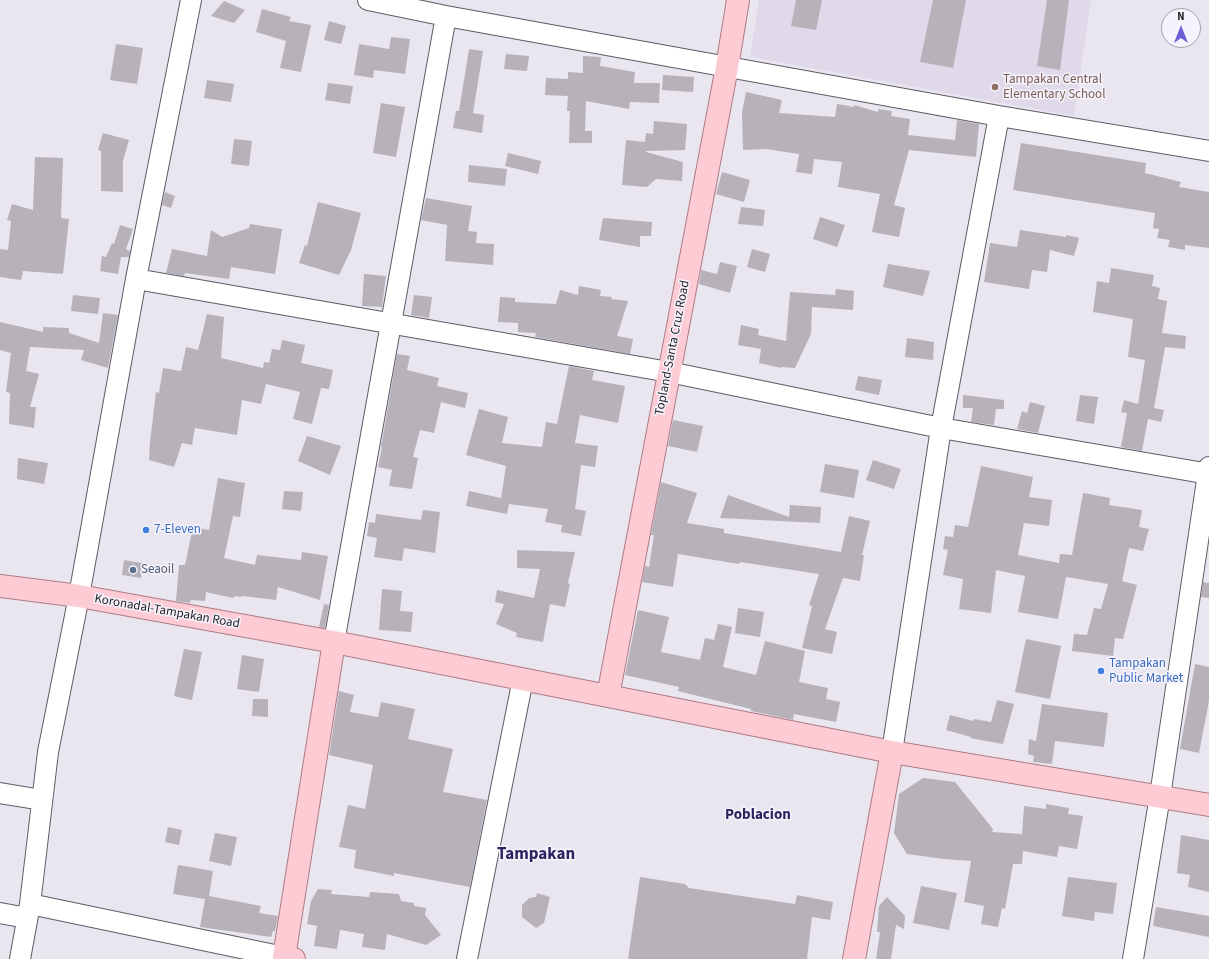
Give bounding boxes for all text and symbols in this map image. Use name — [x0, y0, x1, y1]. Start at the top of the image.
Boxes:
north arrow — [1161, 8, 1201, 48]
text: N — [1177, 9, 1185, 24]
place label: Tampakan Central Elementary School — [1003, 72, 1105, 103]
marker: Tampakan Central Elementary School — [990, 82, 1000, 92]
street label: Topland-Santa Cruz Road — [652, 279, 694, 417]
place label: 7-Eleven — [154, 522, 201, 538]
marker: 7-Eleven — [141, 525, 151, 535]
place label: Seaoil — [141, 562, 174, 578]
marker: Seaoil — [128, 565, 138, 575]
street label: Koronadal-Tampakan Road — [93, 592, 241, 632]
place label: Tampakan Public Market — [1109, 656, 1183, 687]
marker: Tampakan Public Market — [1096, 666, 1106, 676]
district label: Poblacion — [725, 807, 791, 825]
district label: Tampakan — [497, 845, 575, 865]

